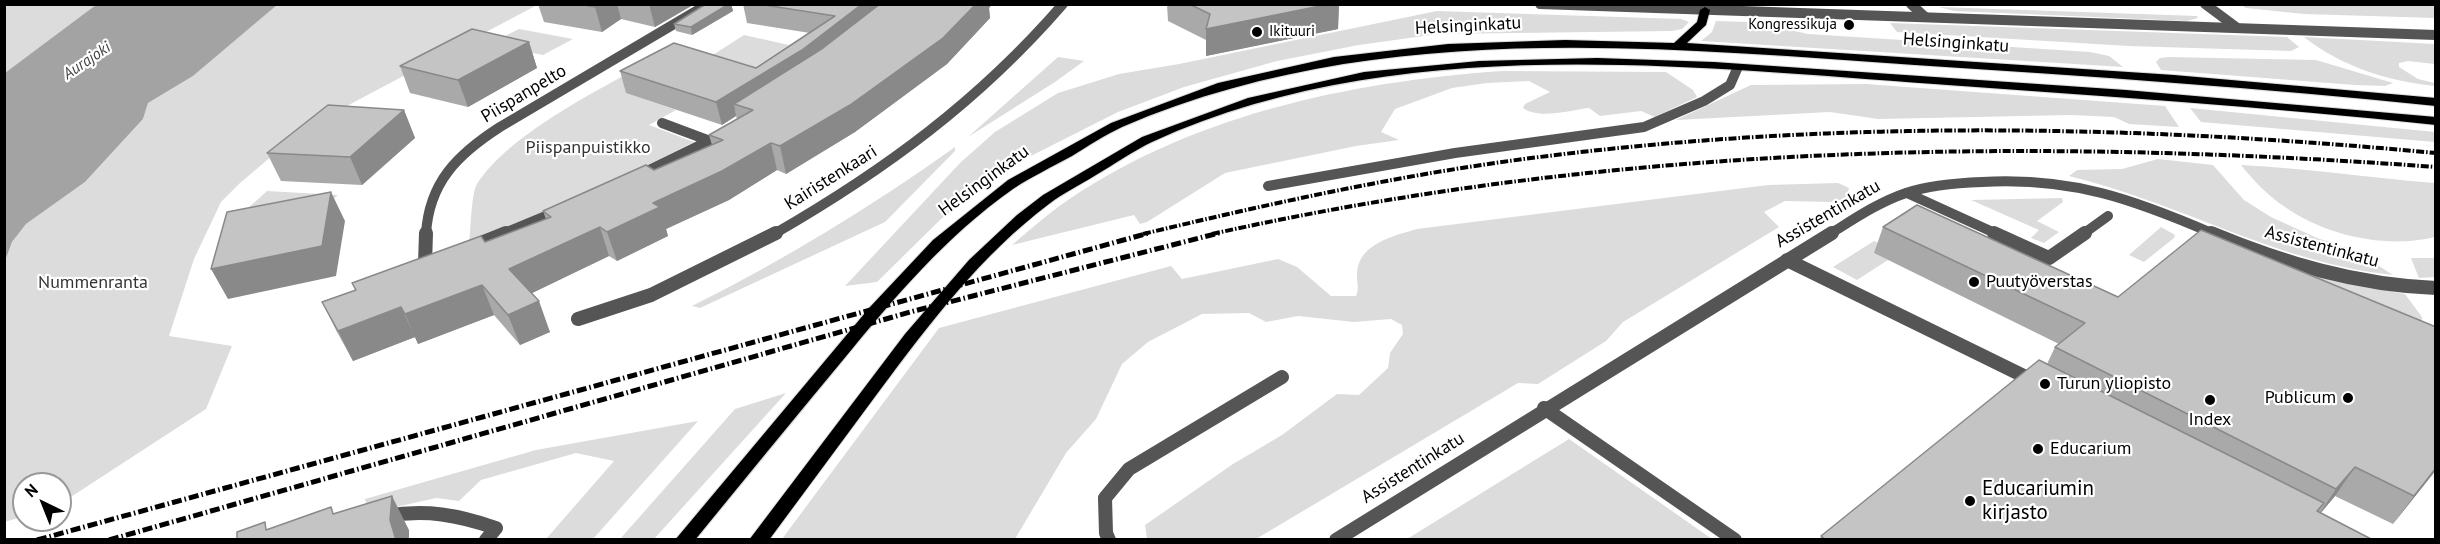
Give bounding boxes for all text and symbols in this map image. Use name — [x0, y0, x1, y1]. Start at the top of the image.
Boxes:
street label: Helsinginkatu — [1414, 12, 1522, 40]
place label: Kongressikuja — [1748, 16, 1837, 34]
marker: Kongressikuja — [1842, 18, 1856, 32]
place label: Ikituuri — [1269, 23, 1315, 41]
marker: Ikituuri — [1250, 25, 1264, 39]
street label: Helsinginkatu — [1902, 29, 2010, 57]
water label: Aurajoki — [60, 38, 114, 84]
street label: Piispanpelto — [478, 60, 570, 128]
park label: Piispanpuistikko — [525, 137, 651, 159]
street label: Kairistenkaari — [781, 141, 881, 215]
street label: Helsinginkatu — [935, 141, 1033, 221]
street label: Assistentinkatu — [1772, 175, 1884, 253]
street label: Assistentinkatu — [2263, 221, 2381, 273]
place label: Puutyöverstas — [1986, 271, 2092, 293]
park label: Nummenranta — [38, 272, 148, 294]
marker: Puutyöverstas — [1967, 275, 1981, 289]
place label: Turun yliopisto — [2057, 373, 2171, 395]
marker: Turun yliopisto — [2038, 377, 2052, 391]
place label: Publicum — [2265, 387, 2336, 409]
marker: Publicum — [2341, 391, 2355, 405]
marker: Index — [2203, 393, 2217, 407]
place label: Index — [2189, 409, 2231, 431]
street label: Assistentinkatu — [1358, 428, 1468, 508]
place label: Educarium — [2050, 438, 2131, 460]
marker: Educarium — [2031, 442, 2045, 456]
north arrow — [12, 472, 72, 532]
place label: Educariumin kirjasto — [1982, 476, 2094, 526]
text: N — [20, 479, 42, 501]
marker: Educariumin kirjasto — [1963, 494, 1977, 508]

